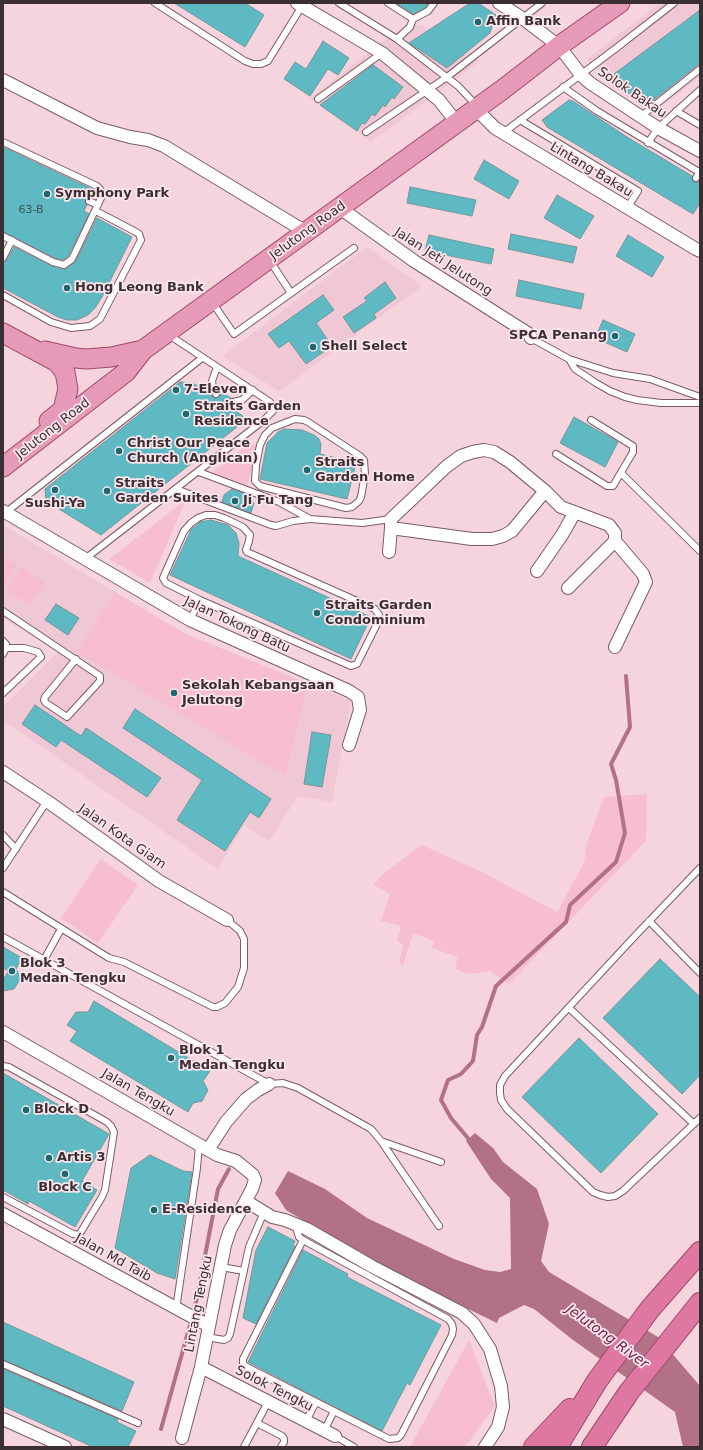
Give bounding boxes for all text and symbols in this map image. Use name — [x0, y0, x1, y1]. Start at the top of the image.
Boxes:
place label: Affin Bank — [486, 14, 561, 30]
marker: Affin Bank — [473, 17, 483, 27]
street label: Solok Bakau — [595, 64, 669, 122]
street label: Lintang Bakau — [547, 139, 635, 201]
place label: Symphony Park — [55, 186, 169, 202]
marker: Symphony Park — [42, 189, 52, 199]
street label: Jelutong Road — [267, 198, 349, 264]
house number: 63-B — [18, 203, 44, 217]
street label: Jalan Jeti Jelutong — [391, 225, 495, 299]
place label: Hong Leong Bank — [75, 280, 204, 296]
marker: Hong Leong Bank — [62, 283, 72, 293]
place label: SPCA Penang — [509, 328, 607, 344]
marker: SPCA Penang — [610, 331, 620, 341]
place label: Shell Select — [321, 339, 407, 355]
marker: Shell Select — [308, 342, 318, 352]
place label: 7-Eleven — [184, 382, 247, 398]
marker: 7-Eleven — [171, 385, 181, 395]
street label: Jelutong Road — [13, 395, 93, 463]
place label: Straits Garden Residence — [194, 399, 301, 430]
marker: Straits Garden Residence — [181, 409, 191, 419]
place label: Christ Our Peace Church (Anglican) — [127, 436, 258, 467]
marker: Christ Our Peace Church (Anglican) — [114, 446, 124, 456]
place label: Straits Garden Home — [315, 455, 415, 486]
marker: Straits Garden Home — [302, 465, 312, 475]
place label: Straits Garden Suites — [115, 476, 219, 507]
marker: Sushi-Ya — [50, 485, 60, 495]
marker: Straits Garden Suites — [102, 486, 112, 496]
place label: Ji Fu Tang — [243, 493, 313, 509]
place label: Sushi-Ya — [25, 496, 85, 512]
marker: Ji Fu Tang — [230, 496, 240, 506]
street label: Jalan Tokong Batu — [181, 594, 293, 656]
place label: Straits Garden Condominium — [325, 598, 432, 629]
marker: Straits Garden Condominium — [312, 608, 322, 618]
place label: Sekolah Kebangsaan Jelutong — [182, 678, 334, 709]
marker: Sekolah Kebangsaan Jelutong — [169, 688, 179, 698]
street label: Jalan Kota Giam — [75, 801, 169, 873]
place label: Blok 3 Medan Tengku — [20, 956, 126, 987]
marker: Blok 3 Medan Tengku — [7, 966, 17, 976]
place label: Blok 1 Medan Tengku — [179, 1043, 285, 1074]
marker: Blok 1 Medan Tengku — [166, 1053, 176, 1063]
street label: Jalan Tengku — [99, 1066, 177, 1120]
place label: Block D — [34, 1102, 89, 1118]
marker: Block D — [21, 1105, 31, 1115]
place label: Artis 3 — [57, 1150, 105, 1166]
marker: Artis 3 — [44, 1153, 54, 1163]
marker: Block C — [60, 1169, 70, 1179]
place label: Block C — [38, 1180, 92, 1196]
place label: E-Residence — [162, 1202, 251, 1218]
marker: E-Residence — [149, 1205, 159, 1215]
street label: Jalan Md Taib — [72, 1231, 154, 1285]
street label: Lintang Tengku — [182, 1254, 216, 1354]
water label: Jelutong River — [562, 1301, 652, 1373]
street label: Solok Tengku — [233, 1363, 315, 1415]

